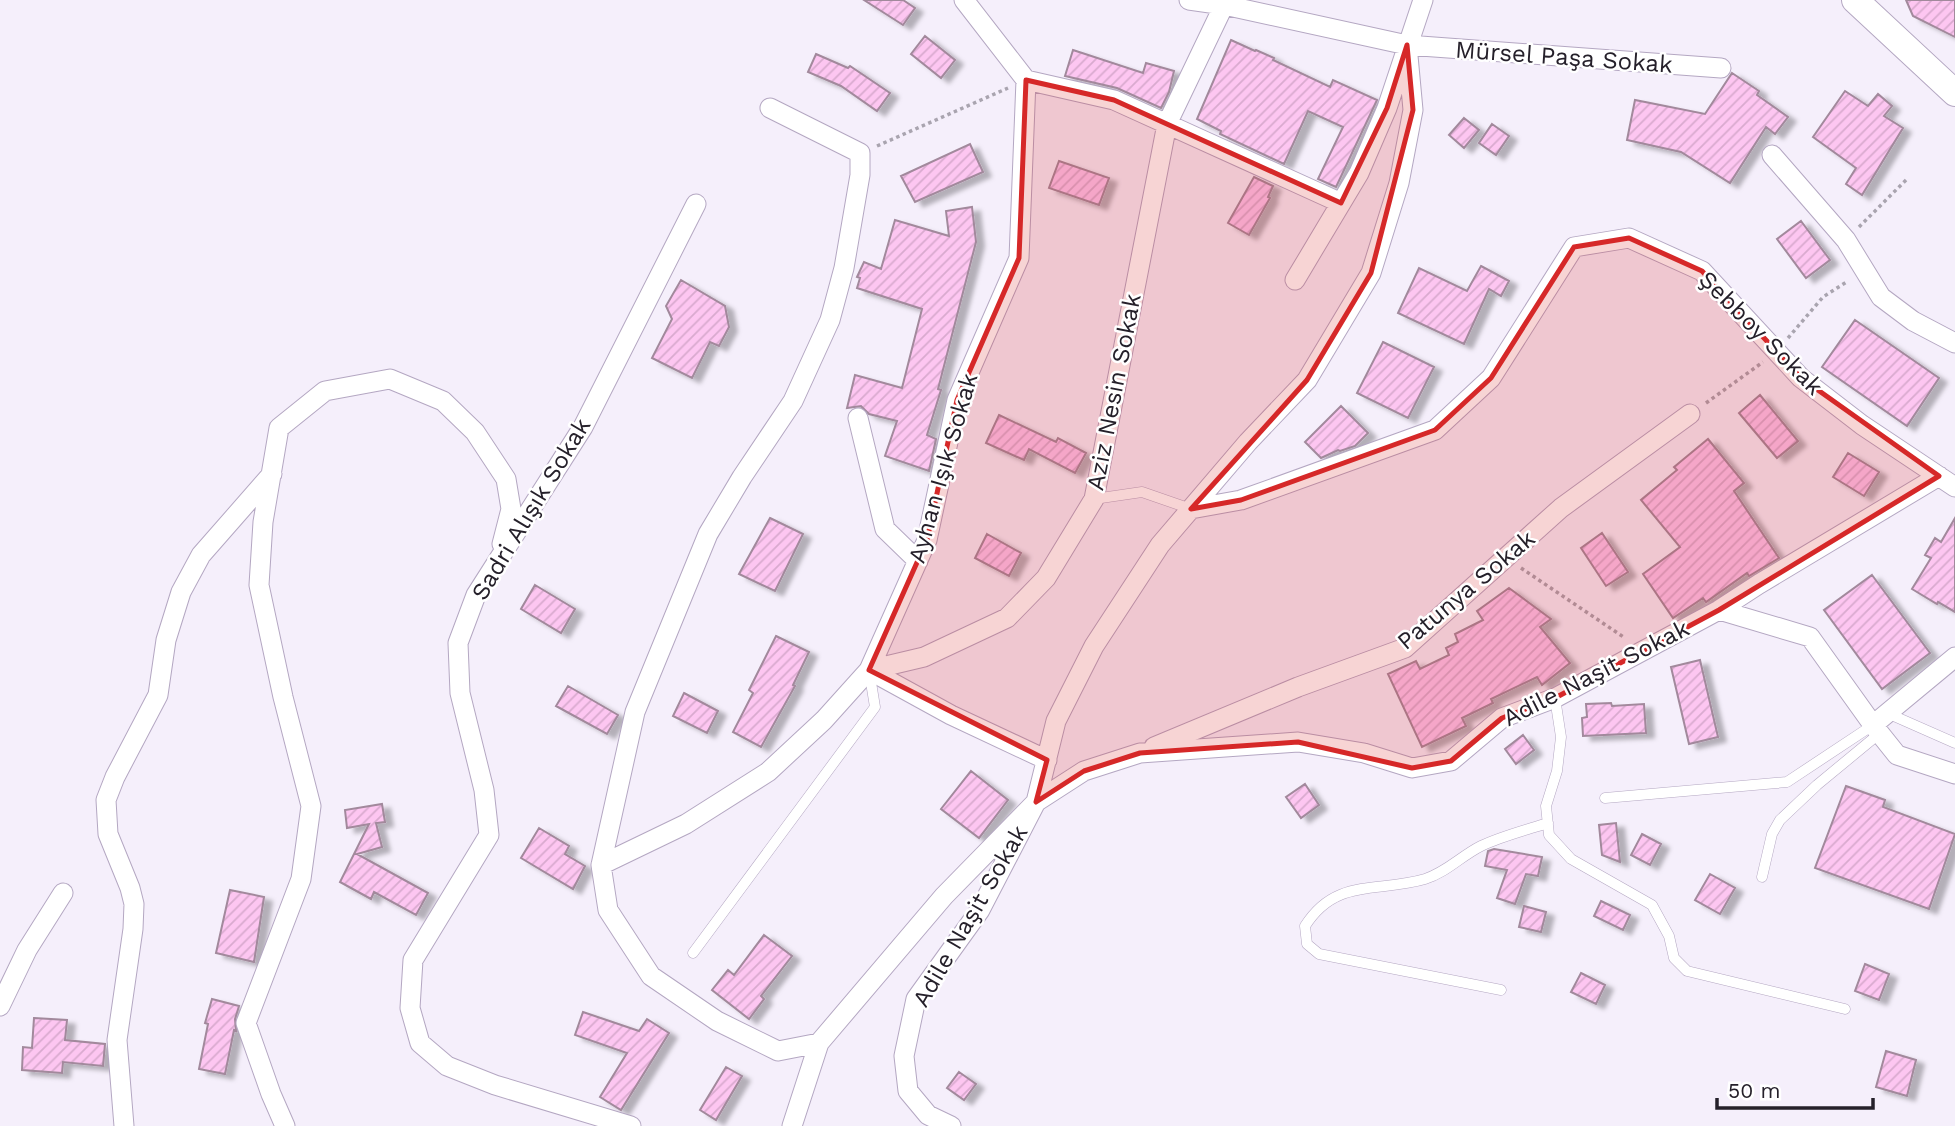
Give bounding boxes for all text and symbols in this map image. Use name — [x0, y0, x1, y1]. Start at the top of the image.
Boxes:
street label: Mürsel Paşa Sokak — [1454, 35, 1674, 79]
street label: Şebboy Sokak — [1693, 265, 1829, 401]
street label: Aziz Nesin Sokak — [1081, 291, 1147, 493]
street label: Ayhan Işık Sokak — [903, 370, 984, 566]
street label: Sadri Alışık Sokak — [466, 413, 597, 605]
street label: Patunya Sokak — [1392, 524, 1541, 656]
street label: Adile Naşit Sokak — [1498, 614, 1694, 732]
street label: Adile Naşit Sokak — [907, 820, 1034, 1012]
scale bar — [1717, 1066, 1873, 1110]
text: 50 m — [1728, 1078, 1780, 1103]

